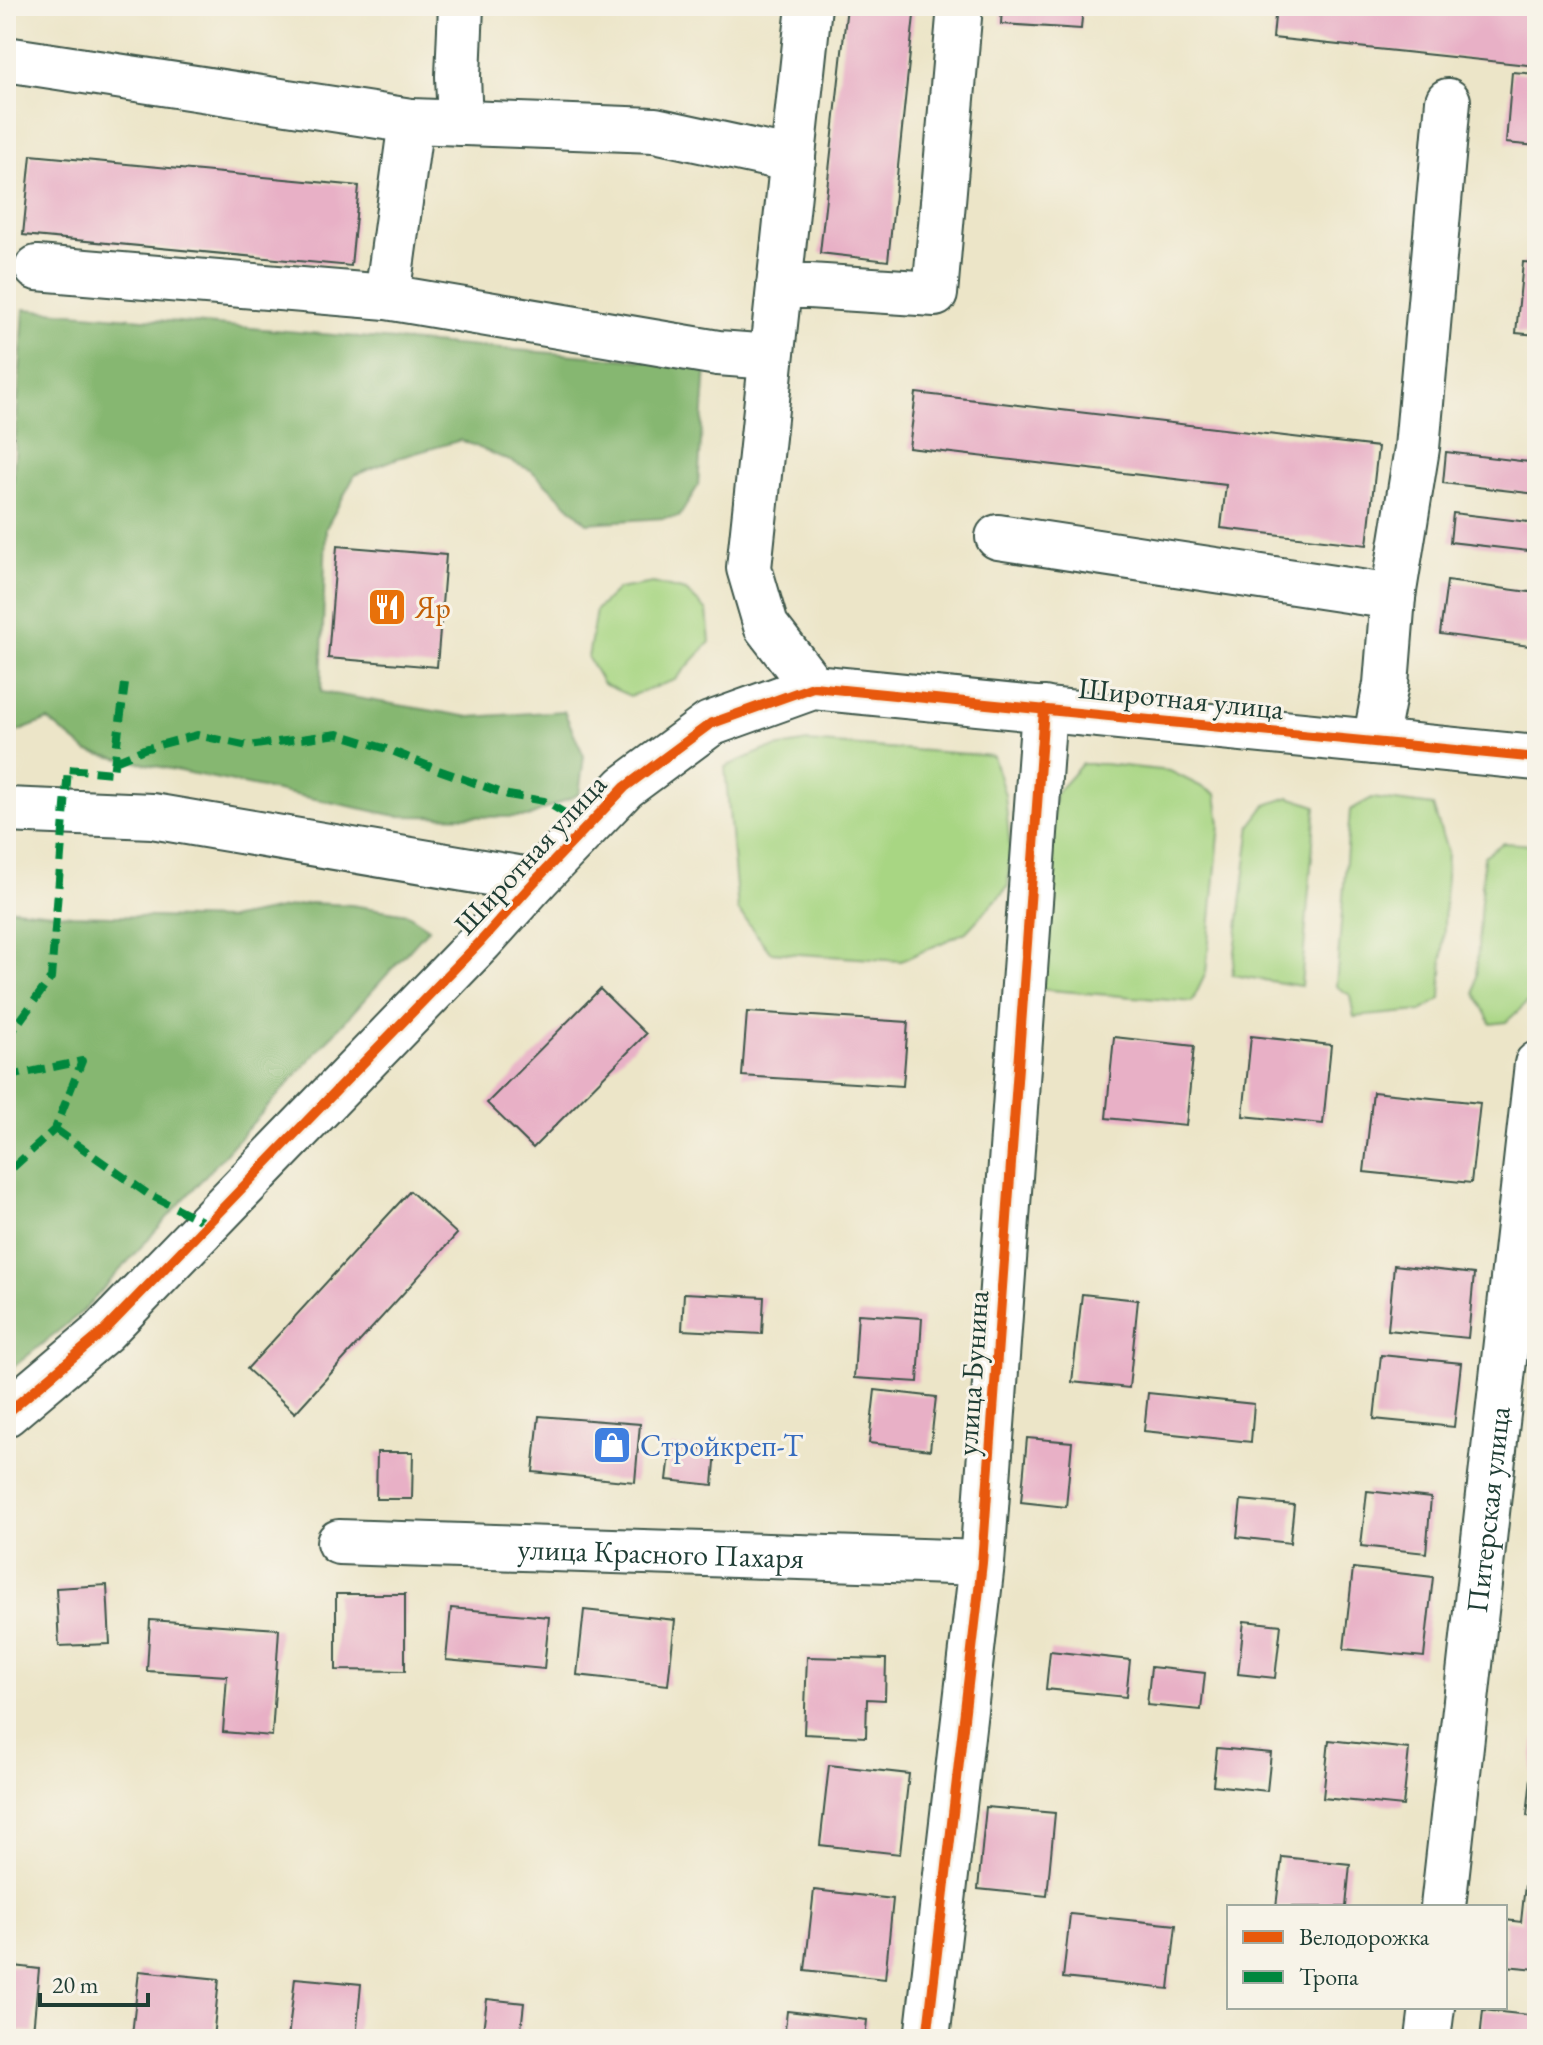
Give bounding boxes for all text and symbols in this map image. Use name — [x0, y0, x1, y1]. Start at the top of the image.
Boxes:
restaurant icon: Яр — [366, 586, 408, 628]
place label: Яр — [414, 588, 451, 627]
street label: Широтная улица — [1076, 668, 1286, 728]
street label: Широтная улица — [445, 765, 615, 943]
street label: улица Бунина — [947, 1289, 997, 1457]
street label: Питерская улица — [1456, 1404, 1518, 1615]
shop icon: Стройкреп-Т — [591, 1424, 633, 1466]
place label: Стройкреп-Т — [640, 1426, 804, 1465]
street label: улица Красного Пахаря — [517, 1528, 805, 1577]
legend — [1227, 1905, 1507, 2009]
text: Велодорожка — [1299, 1921, 1430, 1952]
scale bar — [40, 1957, 148, 2007]
text: Тропа — [1299, 1961, 1359, 1992]
text: 20 m — [52, 1969, 99, 2000]

